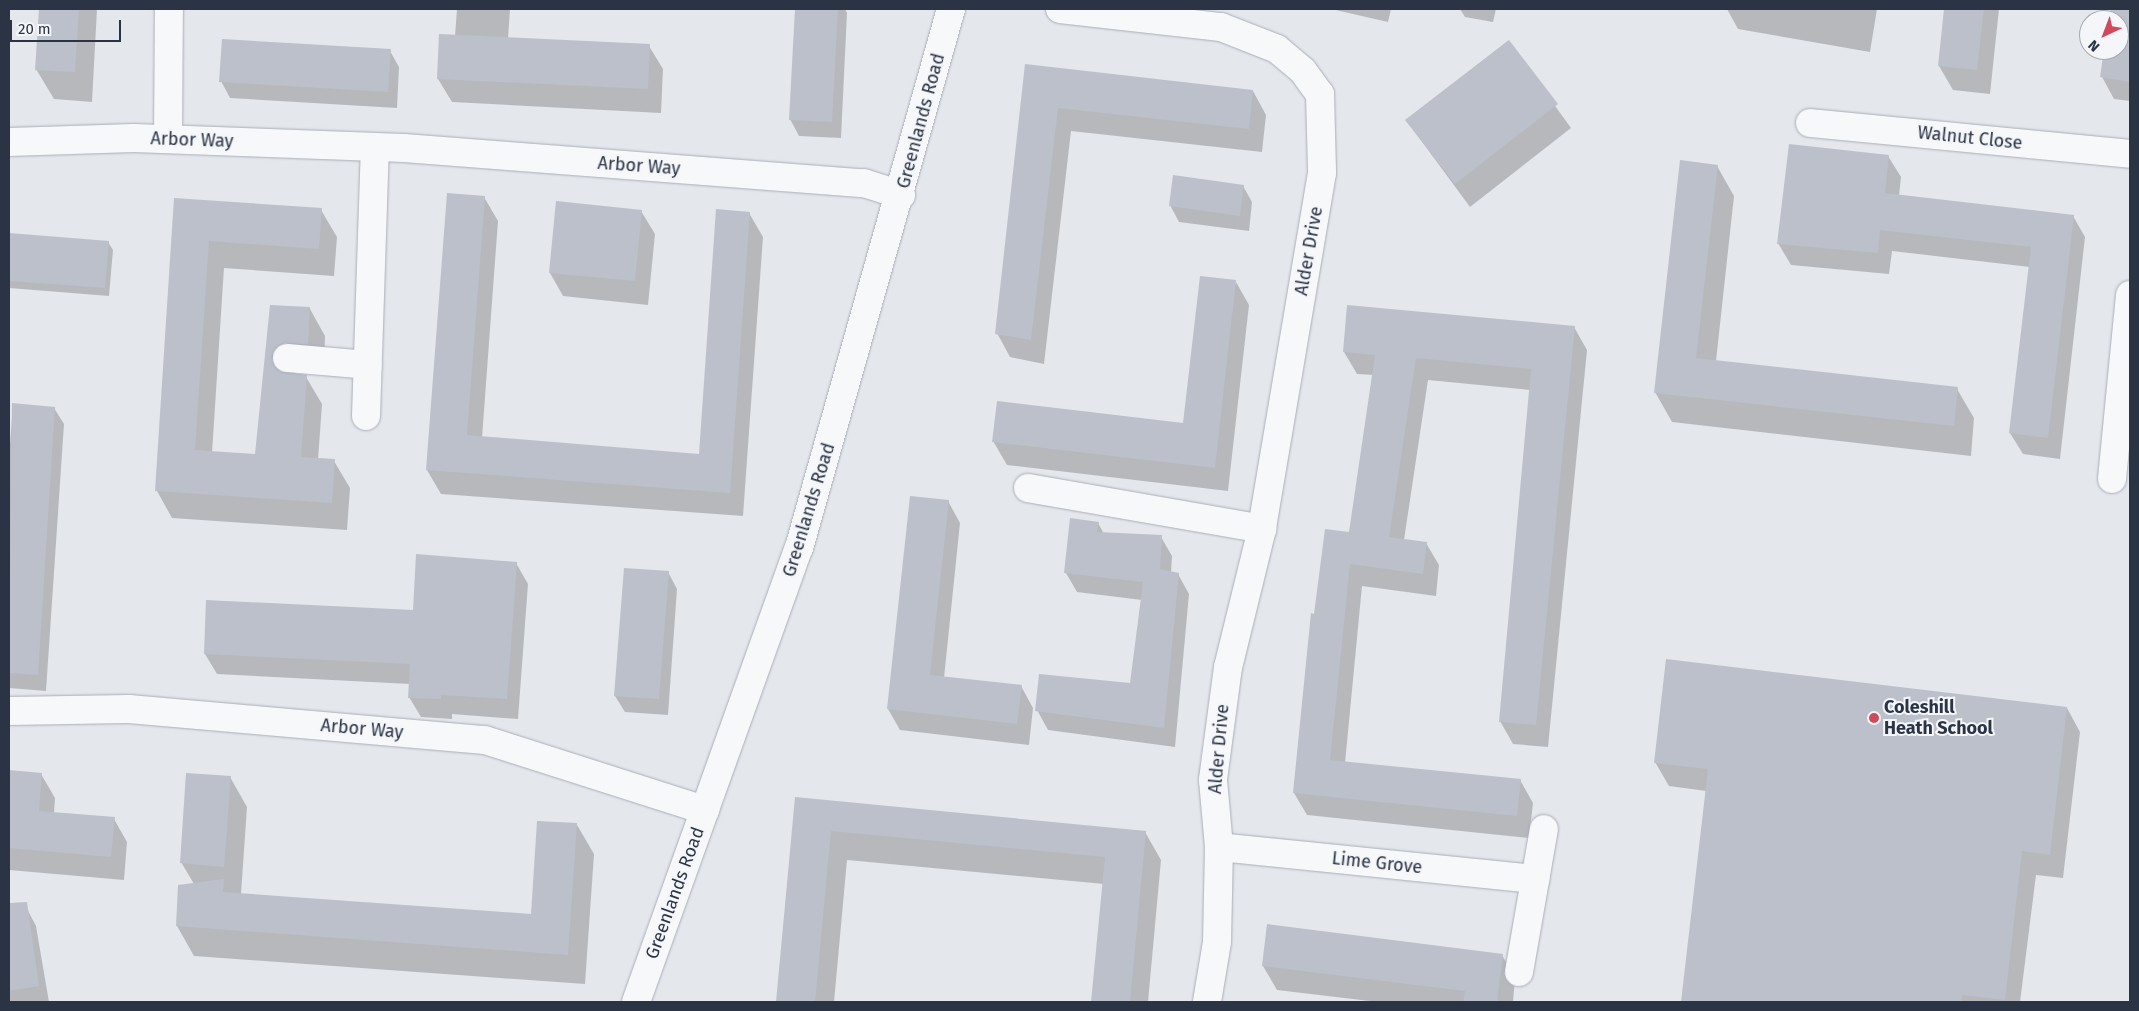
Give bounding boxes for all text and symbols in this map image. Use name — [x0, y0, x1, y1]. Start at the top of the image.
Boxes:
scale bar — [12, 10, 124, 42]
north arrow — [2079, 10, 2129, 60]
text: 20 m — [18, 20, 51, 38]
text: N — [2085, 36, 2103, 55]
street label: Greenlands Road — [893, 51, 949, 191]
street label: Walnut Close — [1917, 122, 2023, 154]
street label: Arbor Way — [150, 128, 234, 152]
street label: Arbor Way — [597, 152, 681, 180]
street label: Alder Drive — [1291, 205, 1327, 297]
street label: Greenlands Road — [778, 440, 840, 580]
place label: Coleshill Heath School — [1884, 697, 1993, 740]
street label: Alder Drive — [1204, 703, 1234, 795]
marker: Coleshill Heath School — [1868, 712, 1880, 724]
street label: Arbor Way — [320, 715, 404, 743]
street label: Greenlands Road — [641, 824, 709, 962]
street label: Lime Grove — [1331, 848, 1423, 878]

